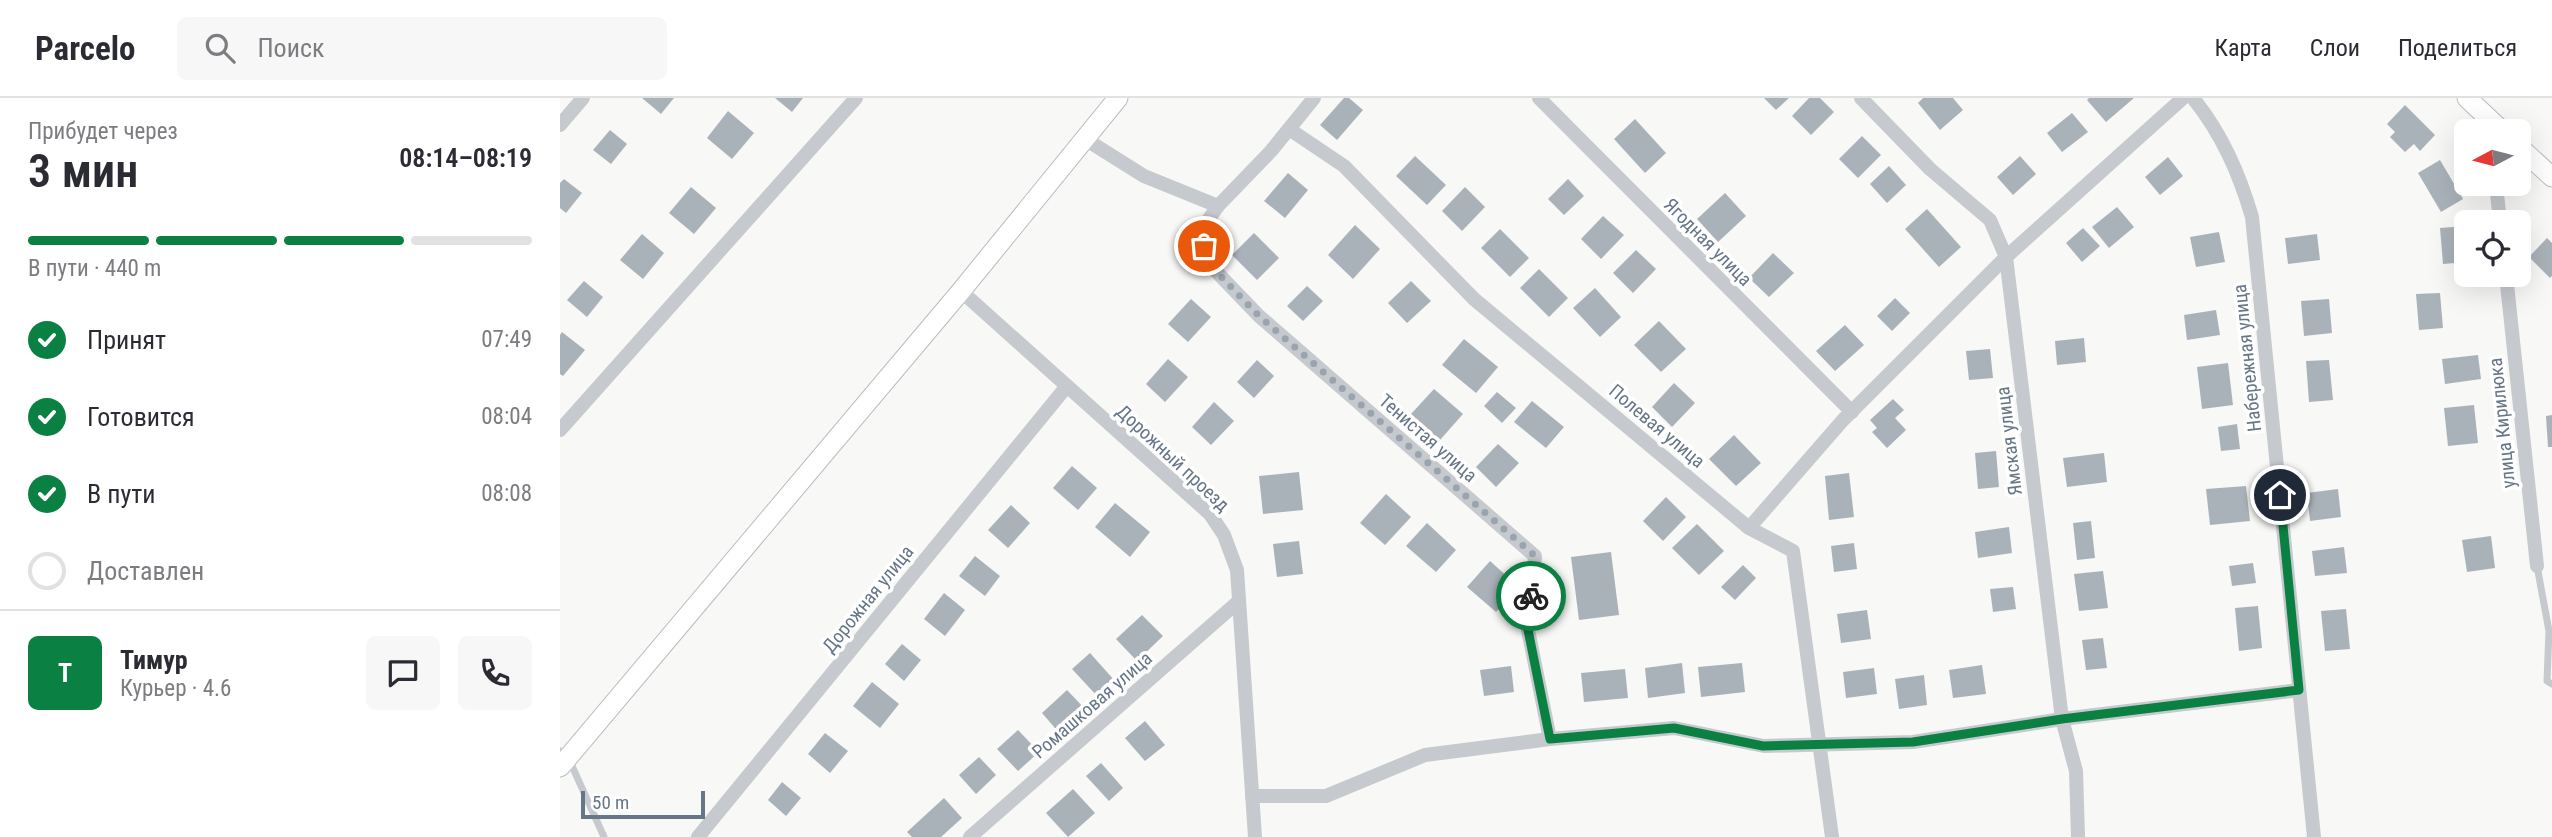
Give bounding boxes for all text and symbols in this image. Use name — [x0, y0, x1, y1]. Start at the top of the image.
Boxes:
search box — [177, 17, 667, 80]
text: Parcelo — [35, 29, 135, 68]
icon: search — [201, 29, 239, 67]
text: Поиск — [257, 33, 324, 63]
text: Карта — [2214, 34, 2272, 62]
text: Слои — [2310, 34, 2360, 62]
text: Поделиться — [2398, 34, 2517, 62]
text: Прибудет через — [28, 118, 178, 145]
north arrow — [2454, 119, 2530, 196]
map controls — [2454, 119, 2531, 287]
text: 08:14–08:19 — [399, 143, 532, 173]
text: 3 мин — [28, 144, 138, 198]
street label: Ягодная улица — [1659, 193, 1757, 291]
button: locate — [2454, 210, 2531, 287]
pin — [1174, 216, 1234, 276]
icon: bag — [1185, 227, 1223, 265]
text: В пути · 440 m — [28, 255, 161, 282]
street label: Набережная улица — [2228, 283, 2266, 433]
icon: check — [28, 321, 66, 359]
text: Принят — [87, 325, 166, 355]
text: 07:49 — [481, 326, 532, 353]
street label: улица Кирилюка — [2484, 357, 2520, 489]
street label: Полевая улица — [1604, 379, 1710, 473]
street label: Ямская улица — [1991, 385, 2027, 497]
street label: Тенистая улица — [1374, 389, 1482, 487]
icon: check — [28, 398, 66, 436]
street label: Дорожный проезд — [1112, 400, 1234, 516]
text: Готовится — [87, 402, 195, 432]
text: 08:04 — [481, 403, 532, 430]
pin — [2250, 465, 2310, 525]
icon: check — [28, 475, 66, 513]
icon: home — [2261, 476, 2299, 514]
text: В пути — [87, 479, 156, 509]
text: 08:08 — [481, 480, 532, 507]
street label: Дорожная улица — [818, 541, 918, 657]
text: Доставлен — [87, 556, 204, 586]
courier — [1496, 561, 1566, 631]
icon: bike — [1512, 577, 1550, 615]
button: chat — [366, 636, 440, 710]
button: phone — [458, 636, 532, 710]
text: Тимур — [120, 645, 188, 675]
street label: Ромашковая улица — [1027, 647, 1157, 763]
text: Т — [58, 658, 72, 688]
text: Курьер · 4.6 — [120, 675, 231, 702]
scale bar — [581, 788, 705, 820]
text: 50 m — [592, 791, 629, 814]

